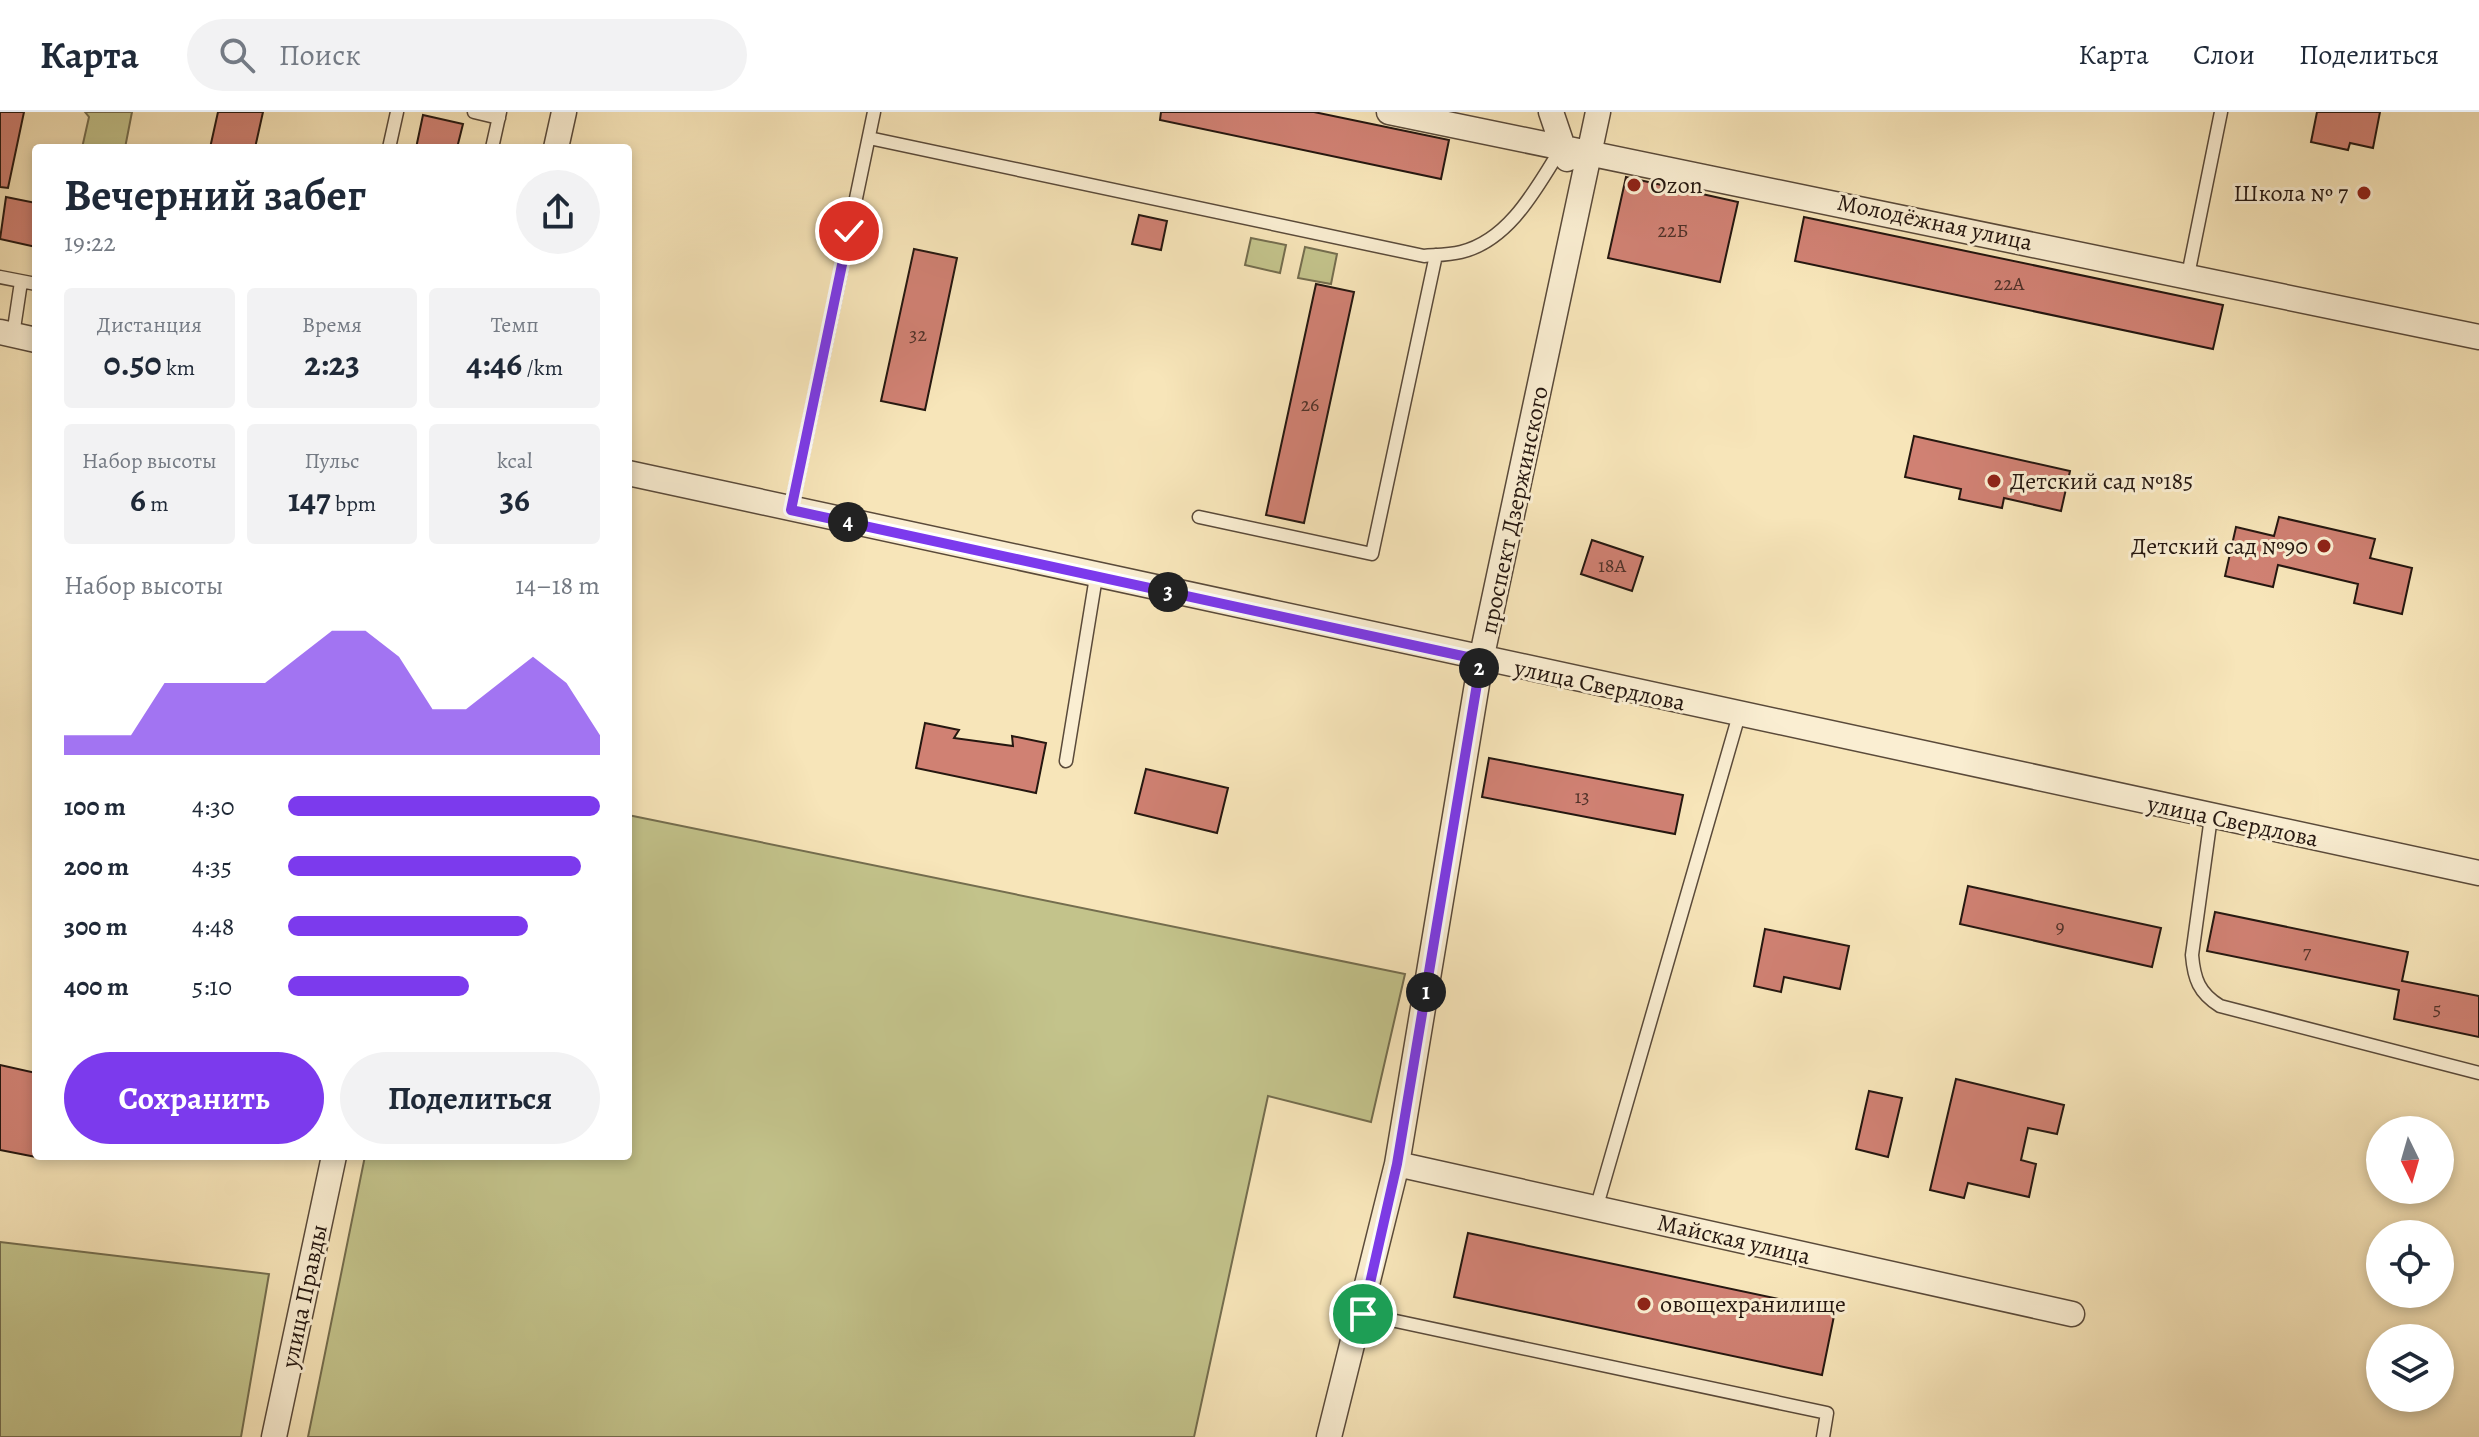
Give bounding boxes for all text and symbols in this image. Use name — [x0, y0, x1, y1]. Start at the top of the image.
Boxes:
search box — [187, 19, 747, 91]
text: Карта — [40, 29, 139, 81]
icon: search — [215, 33, 259, 77]
text: Поиск — [279, 35, 361, 75]
text: Карта — [2078, 36, 2149, 74]
text: Слои — [2193, 36, 2255, 74]
text: Поделиться — [2299, 36, 2439, 74]
text: Вечерний забег — [64, 165, 366, 225]
place label: Ozon — [1650, 169, 1703, 201]
button: share — [516, 170, 600, 254]
marker: Ozon — [1625, 176, 1643, 194]
place label: Школа № 7 — [2233, 177, 2349, 209]
marker: Школа № 7 — [2355, 184, 2373, 202]
street label: Молодёжная улица — [1834, 186, 2036, 258]
pin — [815, 197, 883, 265]
icon: check — [827, 209, 871, 253]
house number: 22Б — [1658, 217, 1688, 244]
text: 19:22 — [64, 225, 116, 260]
house number: 22А — [1994, 270, 2025, 297]
text: Дистанция — [97, 310, 202, 340]
text: Время — [302, 310, 362, 340]
text: Темп — [491, 310, 539, 340]
house number: 32 — [909, 321, 927, 348]
text: 0.50 — [103, 340, 162, 387]
text: 2:23 — [304, 340, 360, 387]
text: 4:46 — [466, 340, 522, 387]
text: km — [162, 353, 195, 383]
text: /km — [522, 353, 563, 383]
street label: проспект Дзержинского — [1472, 383, 1556, 637]
house number: 26 — [1301, 391, 1319, 418]
text: Набор высоты — [82, 446, 217, 476]
text: Пульс — [304, 446, 360, 476]
text: kcal — [497, 446, 532, 476]
place label: Детский сад №185 — [2010, 465, 2193, 497]
marker: Детский сад №185 — [1985, 472, 2003, 490]
text: 6 — [130, 476, 146, 523]
text: 147 — [288, 476, 331, 523]
text: 36 — [499, 476, 530, 523]
text: m — [146, 489, 169, 519]
text: bpm — [331, 489, 376, 519]
pin: 4 — [828, 502, 868, 542]
text: 4 — [843, 507, 853, 537]
place label: Детский сад №90 — [2131, 530, 2308, 562]
marker: Детский сад №90 — [2315, 537, 2333, 555]
house number: 18А — [1598, 552, 1626, 579]
text: Набор высоты — [64, 568, 223, 603]
text: 14–18 m — [515, 568, 600, 603]
pin: 3 — [1148, 572, 1188, 612]
text: 3 — [1163, 577, 1173, 607]
pin: 2 — [1459, 648, 1499, 688]
street label: улица Свердлова — [1511, 651, 1688, 719]
text: 2 — [1474, 653, 1484, 683]
house number: 13 — [1574, 783, 1590, 810]
street label: улица Свердлова — [2144, 787, 2321, 855]
text: 100 m — [64, 789, 126, 824]
text: 4:30 — [192, 789, 235, 824]
text: 200 m — [64, 849, 129, 884]
text: 4:35 — [192, 849, 232, 884]
text: 300 m — [64, 909, 128, 944]
text: 4:48 — [192, 909, 234, 944]
house number: 9 — [2055, 913, 2065, 940]
house number: 7 — [2303, 938, 2312, 965]
text: 400 m — [64, 969, 129, 1004]
text: 5:10 — [192, 969, 232, 1004]
pin: 1 — [1406, 972, 1446, 1012]
text: 1 — [1422, 977, 1430, 1007]
house number: 5 — [2433, 995, 2441, 1022]
button: Сохранить — [64, 1052, 324, 1144]
button: Поделиться — [340, 1052, 600, 1144]
north arrow — [2366, 1116, 2454, 1204]
map controls — [2366, 1116, 2454, 1412]
street label: Майская улица — [1654, 1206, 1814, 1272]
button: locate — [2366, 1220, 2454, 1308]
street label: улица Правды — [273, 1221, 335, 1372]
pin — [1329, 1280, 1397, 1348]
place label: овощехранилище — [1660, 1288, 1846, 1320]
icon: arrive — [1341, 1292, 1385, 1336]
marker: овощехранилище — [1635, 1295, 1653, 1313]
button: layers — [2366, 1324, 2454, 1412]

